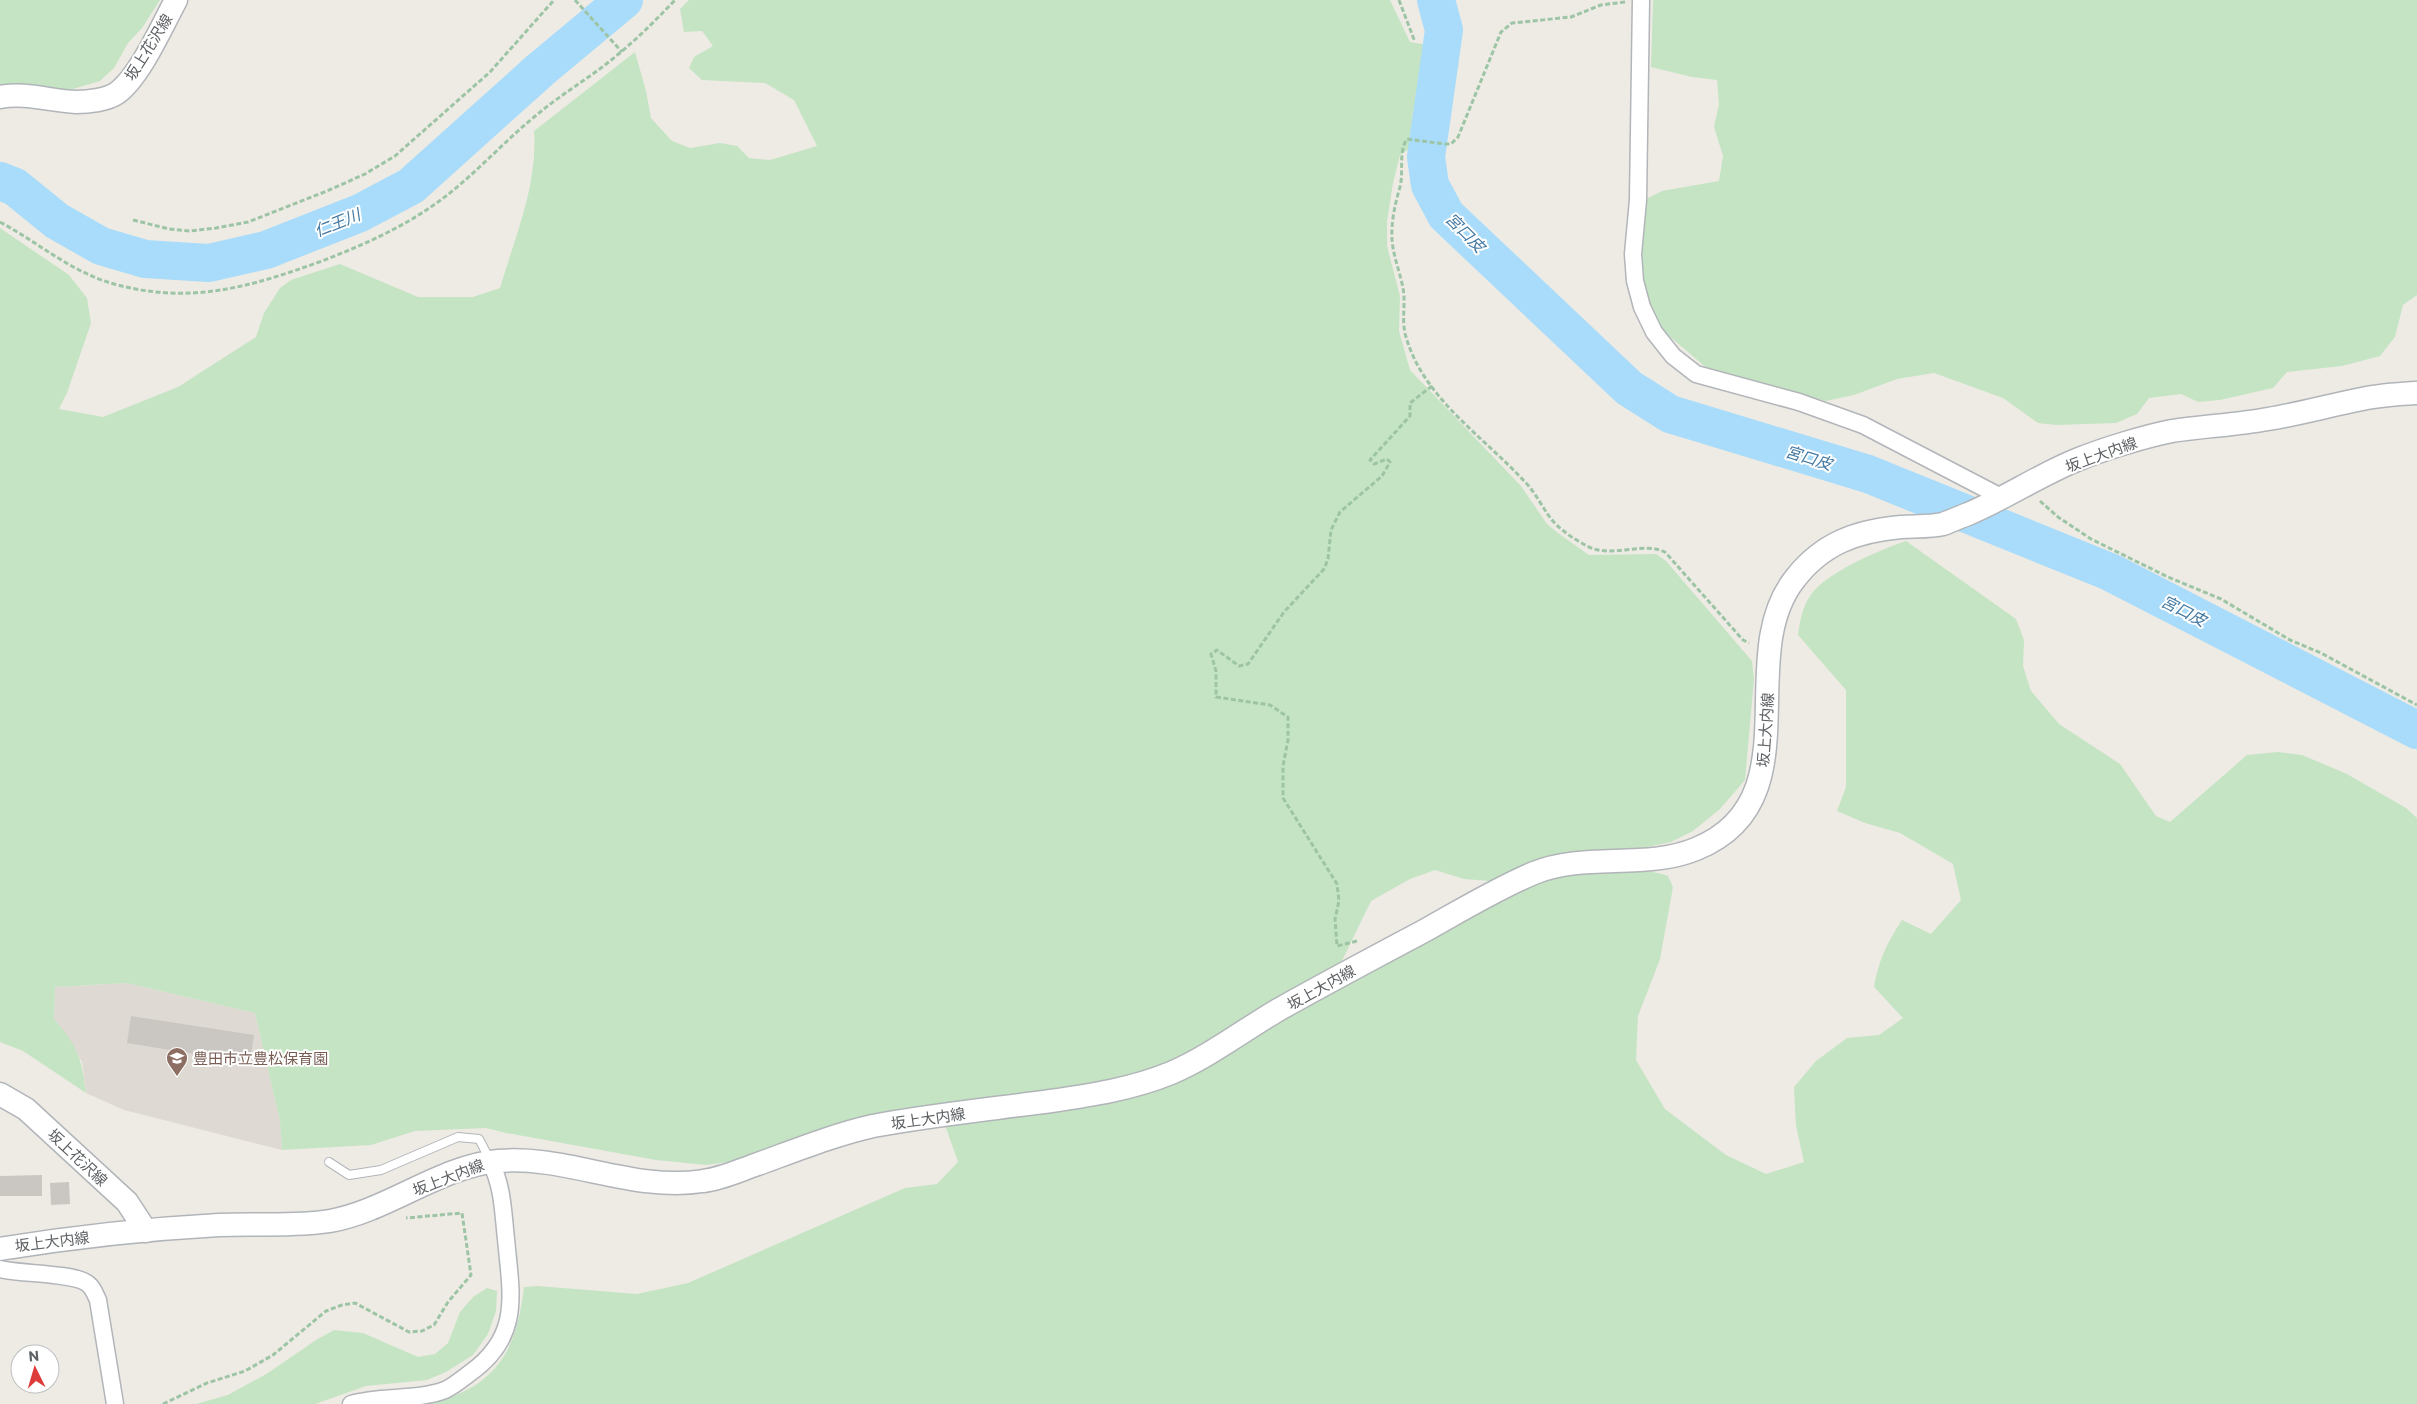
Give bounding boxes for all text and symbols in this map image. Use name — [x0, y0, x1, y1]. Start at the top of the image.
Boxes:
street label: 坂上花沢線 — [120, 10, 176, 84]
water label: 仁王川 — [311, 203, 365, 240]
water label: 宮口皮 — [1442, 208, 1491, 257]
street label: 坂上大内線 — [2063, 433, 2139, 475]
water label: 宮口皮 — [1783, 441, 1837, 474]
water label: 宮口皮 — [2158, 591, 2211, 630]
street label: 坂上大内線 — [1753, 692, 1777, 768]
street label: 坂上大内線 — [1284, 961, 1358, 1013]
school or university icon: 豊田市立豊松保育園 — [165, 1046, 189, 1077]
place label: 豊田市立豊松保育園 — [193, 1049, 328, 1067]
street label: 坂上大内線 — [890, 1104, 966, 1132]
street label: 坂上花沢線 — [44, 1125, 112, 1189]
street label: 坂上大内線 — [410, 1155, 486, 1199]
street label: 坂上大内線 — [14, 1227, 90, 1255]
north arrow — [10, 1344, 60, 1394]
text: N — [28, 1347, 40, 1364]

